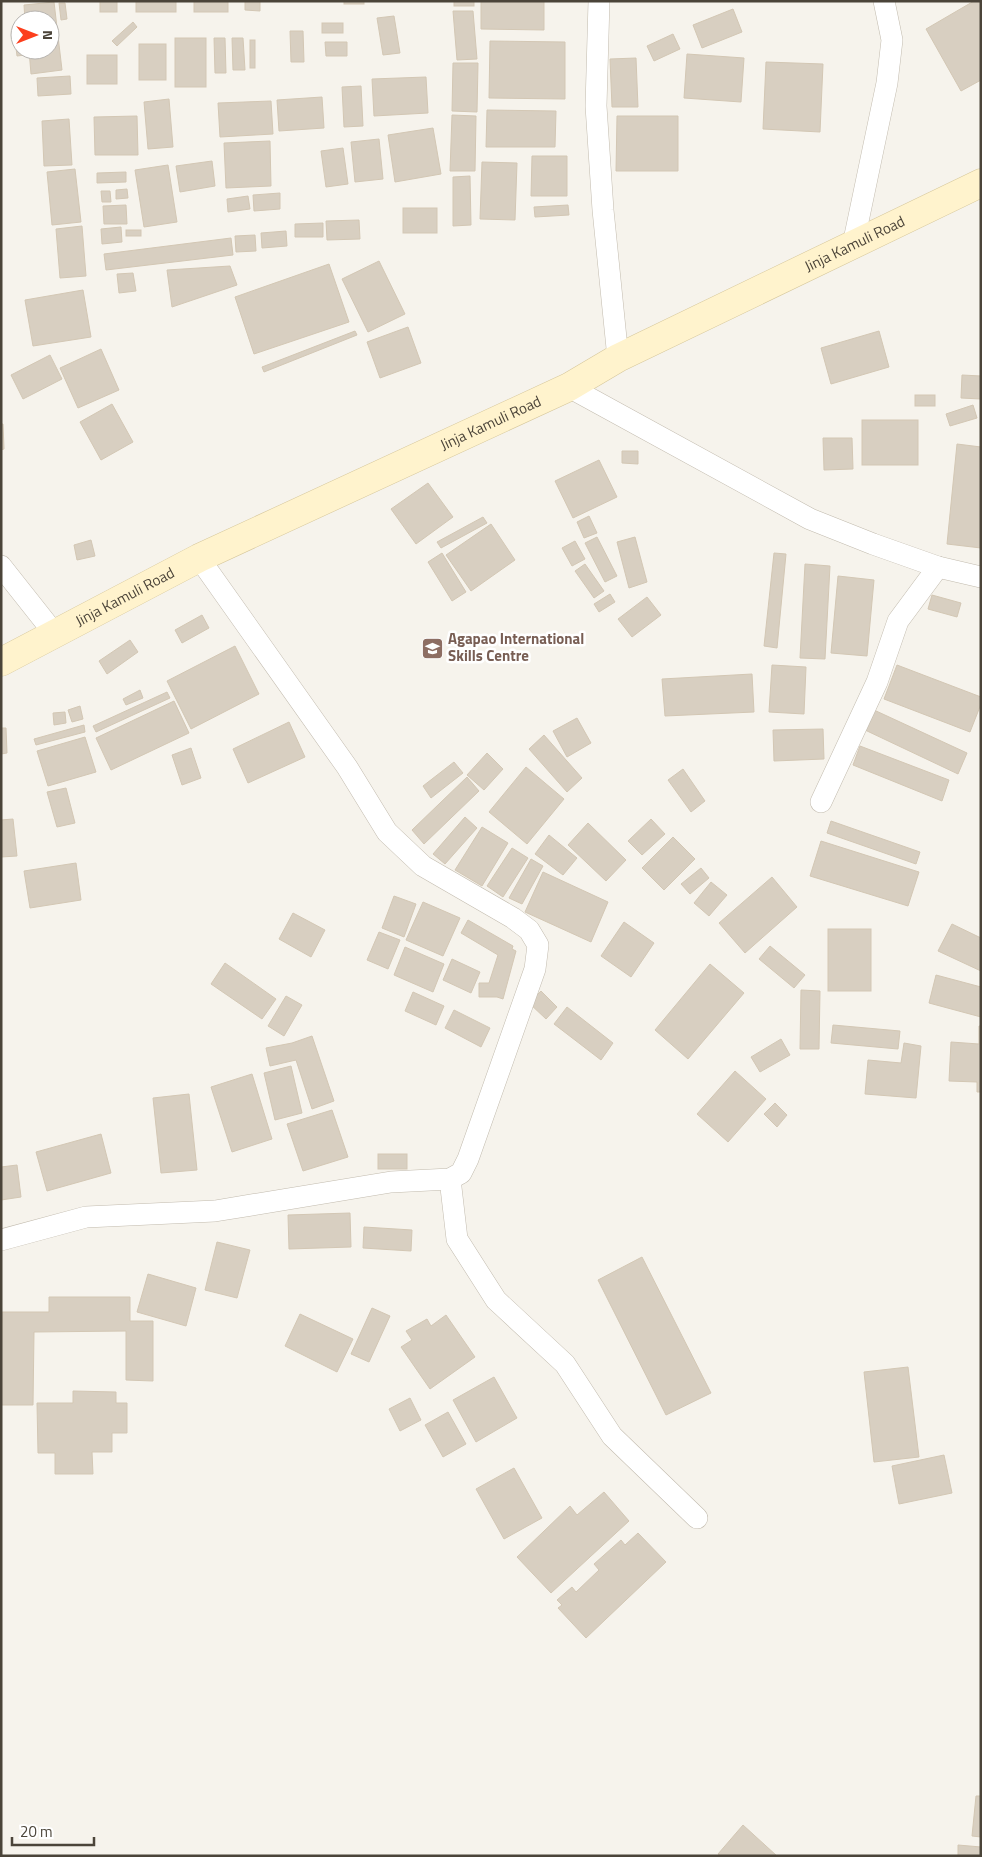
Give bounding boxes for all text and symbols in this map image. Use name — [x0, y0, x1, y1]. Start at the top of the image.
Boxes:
north arrow — [10, 10, 60, 60]
text: N — [38, 30, 59, 40]
street label: Jinja Kamuli Road — [800, 209, 909, 277]
street label: Jinja Kamuli Road — [436, 389, 545, 456]
street label: Jinja Kamuli Road — [71, 561, 178, 632]
place label: Agapao International Skills Centre — [448, 627, 584, 667]
school or university icon: Agapao International Skills Centre — [420, 636, 444, 660]
scale bar — [12, 1814, 95, 1846]
text: 20 m — [20, 1820, 53, 1843]

